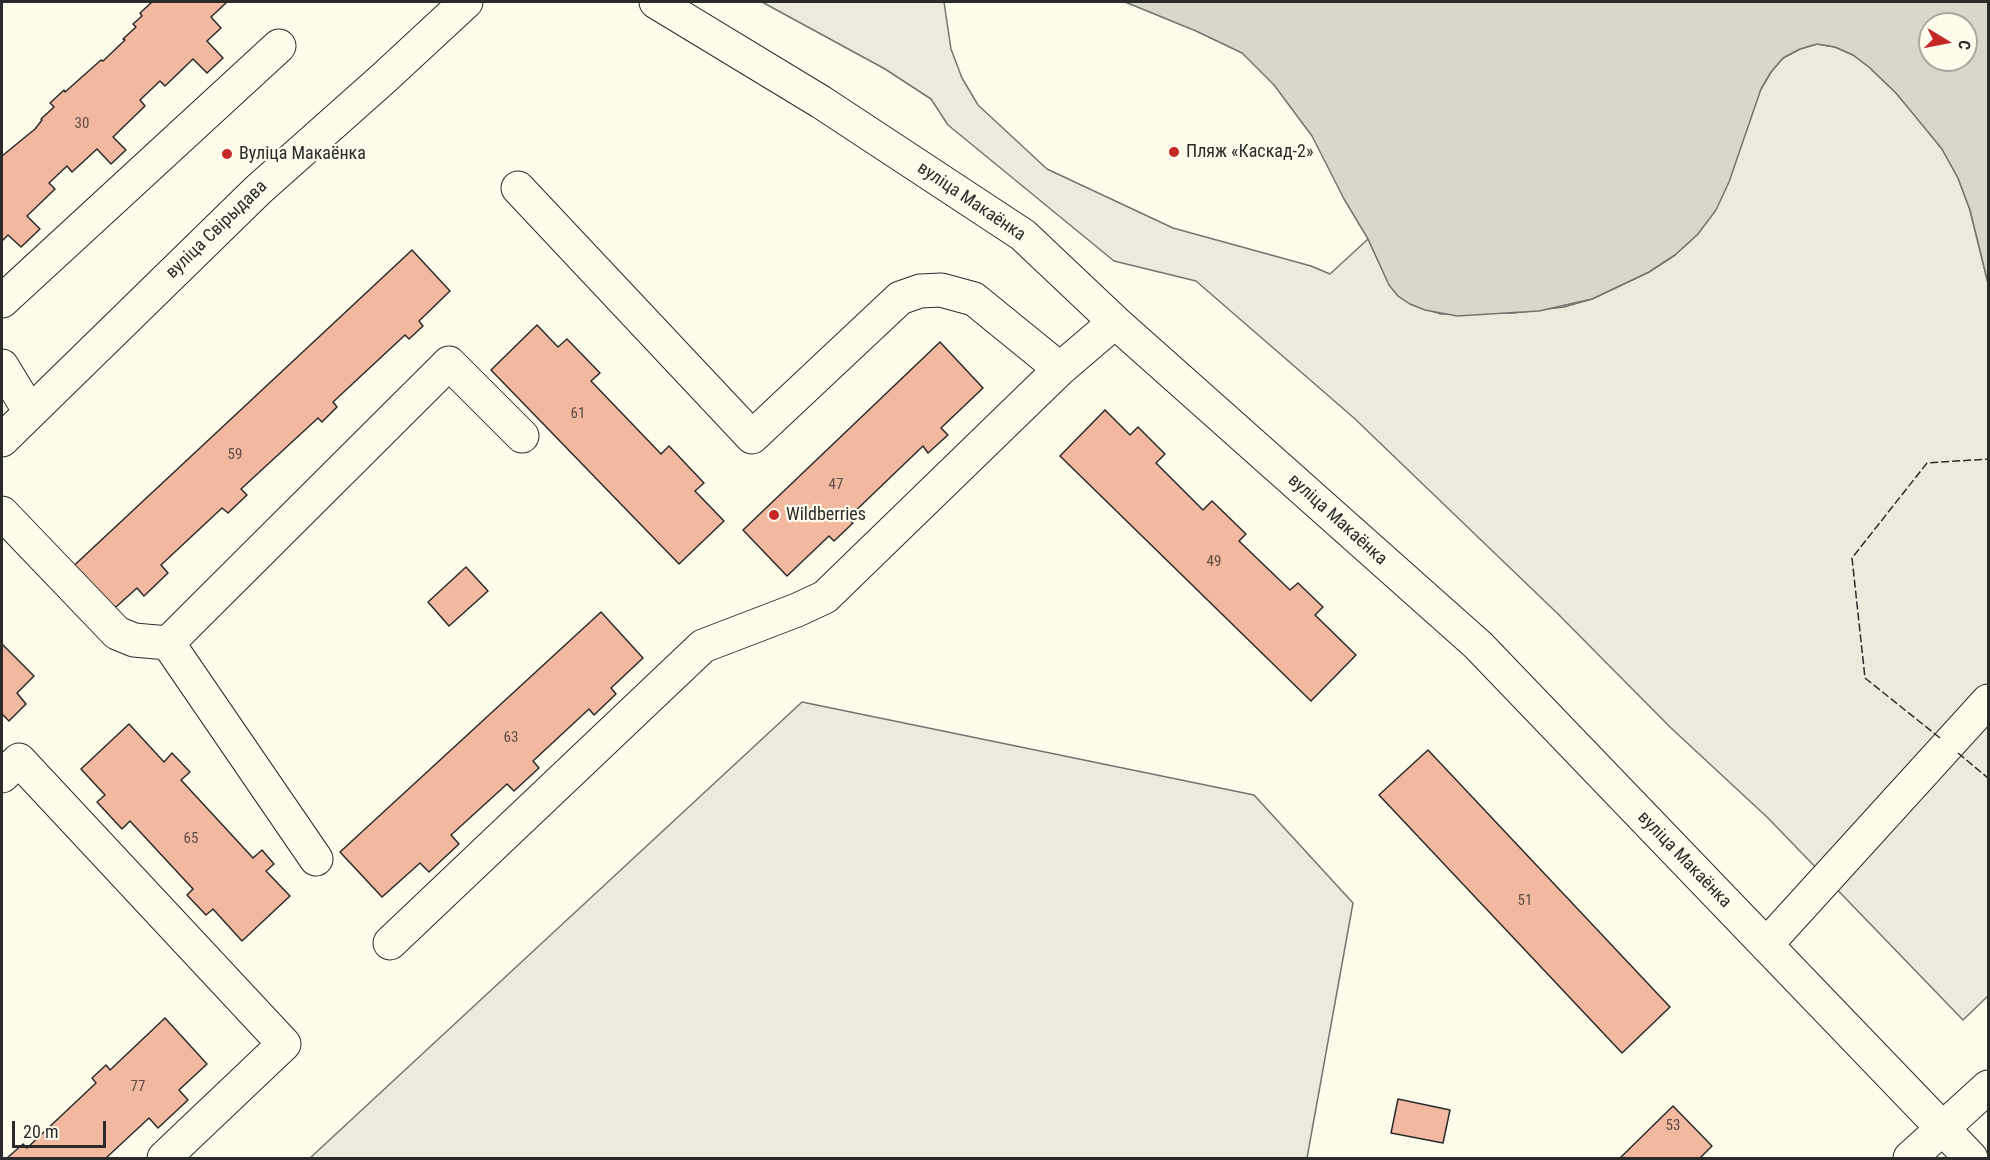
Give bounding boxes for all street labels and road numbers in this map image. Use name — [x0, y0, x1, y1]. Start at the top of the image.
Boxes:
street label: вуліца Макаёнка — [913, 158, 1029, 246]
street label: вуліца Свірыдава — [162, 176, 272, 284]
street label: вуліца Макаёнка — [1283, 470, 1391, 570]
street label: вуліца Макаёнка — [1632, 807, 1736, 913]

